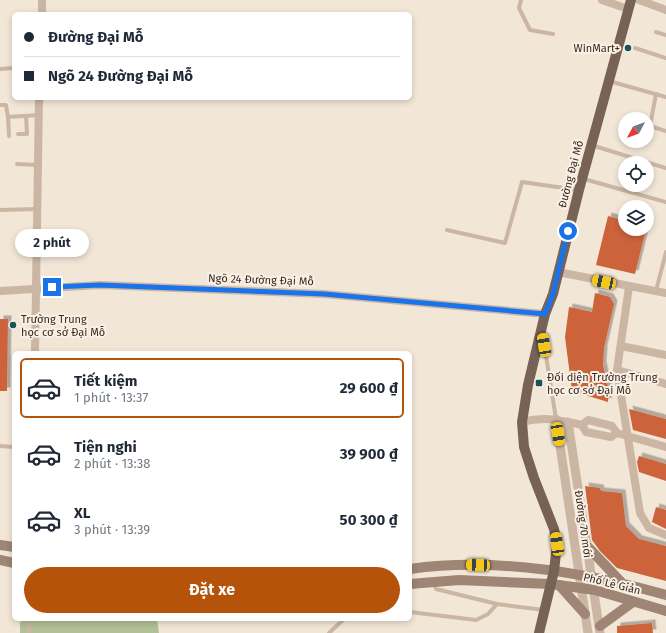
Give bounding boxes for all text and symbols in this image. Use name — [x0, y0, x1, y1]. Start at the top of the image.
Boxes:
text: Đường Đại Mỗ — [48, 28, 144, 46]
place label: WinMart+ — [574, 42, 620, 55]
marker: WinMart+ — [623, 43, 633, 53]
text: Ngõ 24 Đường Đại Mỗ — [48, 67, 193, 85]
north arrow — [618, 112, 654, 148]
map controls — [618, 112, 654, 236]
street label: Đường Đại Mỗ — [556, 139, 586, 209]
button: locate — [618, 156, 654, 192]
button: layers — [618, 200, 654, 236]
route start — [559, 222, 577, 240]
callout: 2 phút — [15, 229, 89, 257]
text: 2 phút — [33, 235, 71, 250]
street label: Ngõ 24 Đường Đại Mỗ — [208, 272, 314, 288]
car — [591, 274, 617, 290]
route end — [43, 278, 61, 296]
place label: Trường Trung học cơ sở Đại Mỗ — [21, 313, 105, 339]
marker: Trường Trung học cơ sở Đại Mỗ — [8, 320, 18, 330]
car — [536, 332, 552, 358]
icon: car — [26, 370, 62, 406]
place label: Đối diện Trường Trung học cơ sở Đại Mỗ — [547, 371, 658, 397]
text: Tiết kiệm — [74, 372, 137, 390]
marker: Đối diện Trường Trung học cơ sở Đại Mỗ — [534, 378, 544, 388]
text: 29 600 ₫ — [340, 379, 398, 397]
text: 1 phút · 13:37 — [74, 390, 148, 405]
car — [550, 421, 566, 447]
icon: car — [26, 436, 62, 472]
text: Tiện nghi — [74, 438, 137, 456]
text: 39 900 ₫ — [340, 445, 398, 463]
text: 2 phút · 13:38 — [74, 456, 151, 471]
street label: Đường 70 mới — [572, 489, 594, 559]
icon: car — [26, 502, 62, 538]
text: XL — [74, 504, 90, 522]
text: 50 300 ₫ — [340, 511, 398, 529]
text: 3 phút · 13:39 — [74, 522, 150, 537]
car — [549, 531, 565, 557]
car — [466, 559, 490, 571]
button: Đặt xe — [24, 567, 400, 613]
street label: Phố Lê Giản — [582, 571, 642, 597]

